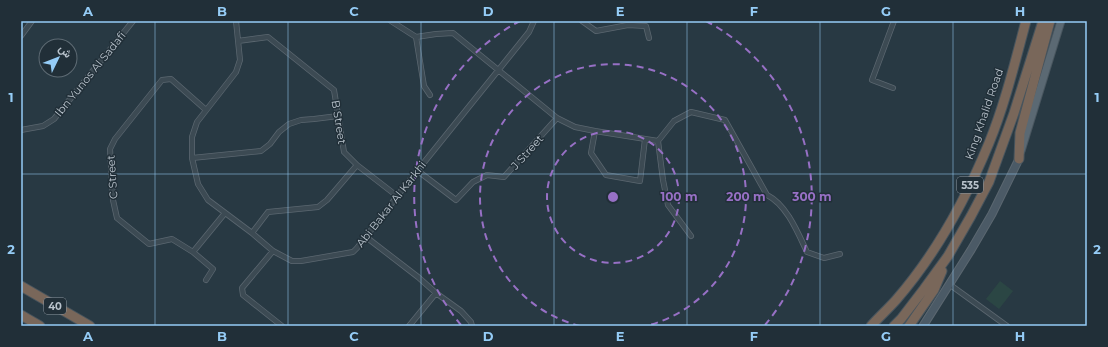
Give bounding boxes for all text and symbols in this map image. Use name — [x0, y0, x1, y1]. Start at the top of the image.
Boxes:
text: A — [82, 3, 94, 19]
text: B — [217, 3, 227, 19]
text: C — [349, 3, 359, 19]
text: D — [483, 3, 494, 19]
text: E — [616, 3, 625, 19]
text: F — [750, 3, 758, 19]
text: G — [881, 3, 891, 19]
text: H — [1015, 3, 1025, 19]
street label: Ibn Yunos Al Sadafi — [51, 29, 129, 119]
north arrow — [38, 38, 78, 78]
text: ش — [56, 42, 75, 61]
street label: King Khalid Road — [962, 67, 1006, 161]
text: 1 — [8, 89, 14, 105]
text: 1 — [1094, 89, 1100, 105]
street label: B Street — [329, 99, 349, 146]
street label: J Street — [507, 131, 546, 173]
street label: C Street — [103, 154, 121, 199]
street label: Abi Bakar Al Karkhi — [353, 158, 429, 250]
road number: 535 — [957, 177, 983, 193]
text: 100 m — [661, 189, 697, 204]
text: 200 m — [726, 189, 766, 204]
text: 300 m — [791, 189, 832, 204]
centre of rings — [606, 190, 620, 204]
text: 2 — [7, 241, 15, 257]
text: 2 — [1093, 241, 1101, 257]
road number: 40 — [44, 298, 66, 314]
text: A — [82, 328, 94, 344]
text: B — [217, 328, 227, 344]
text: C — [349, 328, 359, 344]
text: D — [483, 328, 494, 344]
text: E — [616, 328, 625, 344]
text: F — [750, 328, 758, 344]
text: G — [881, 328, 891, 344]
text: H — [1015, 328, 1025, 344]

